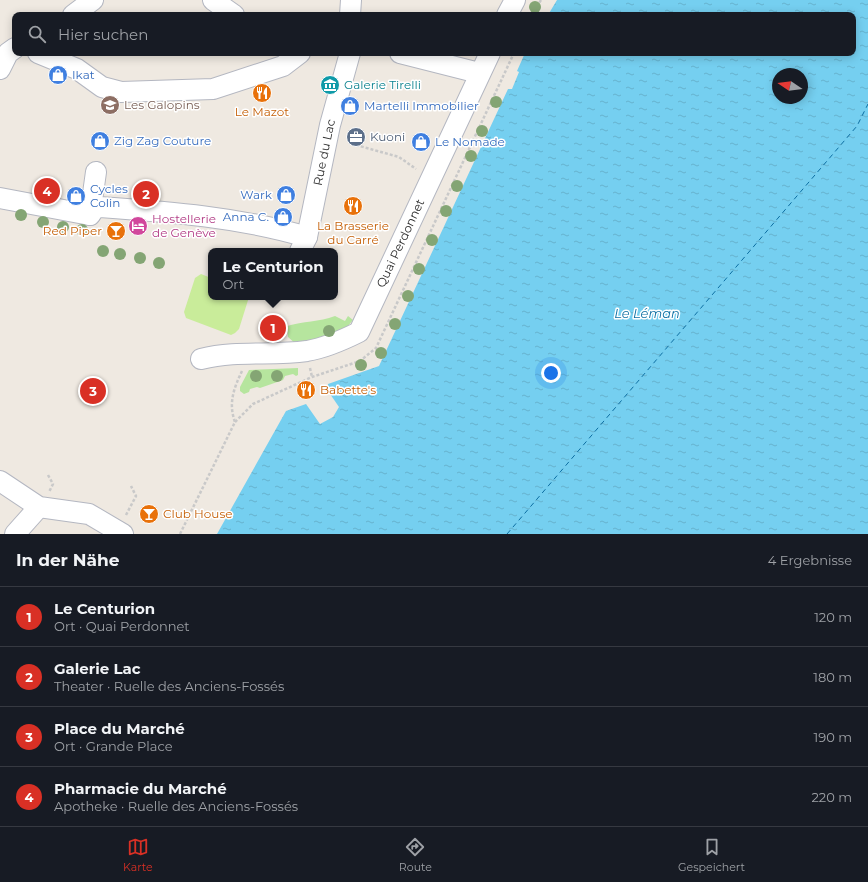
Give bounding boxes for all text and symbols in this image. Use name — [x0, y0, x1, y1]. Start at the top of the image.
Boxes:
search box — [12, 12, 856, 56]
icon: search — [26, 23, 48, 45]
text: Hier suchen — [58, 25, 148, 44]
shop icon: Ikat — [47, 64, 69, 86]
place label: Ikat — [72, 67, 95, 82]
north arrow — [772, 68, 808, 104]
museum icon: Galerie Tirelli — [319, 74, 341, 96]
place label: Galerie Tirelli — [344, 77, 421, 92]
restaurant icon: Le Mazot — [251, 82, 273, 104]
school or university icon: Les Galopins — [99, 94, 121, 116]
shop icon: Martelli Immobilier — [339, 95, 361, 117]
place label: Les Galopins — [124, 97, 200, 112]
place label: Martelli Immobilier — [364, 98, 479, 113]
place label: Le Mazot — [235, 104, 289, 119]
street label: Rue du Lac — [310, 117, 338, 187]
office icon: Kuoni — [345, 126, 367, 148]
place label: Kuoni — [370, 129, 405, 144]
shop icon: Zig Zag Couture — [89, 130, 111, 152]
shop icon: Le Nomade — [410, 131, 432, 153]
place label: Zig Zag Couture — [114, 133, 211, 148]
place label: Le Nomade — [435, 134, 505, 149]
pin: 4 — [34, 176, 60, 206]
pin: 2 — [133, 179, 159, 209]
place label: Cycles Colin — [90, 181, 128, 210]
shop icon: Wark — [275, 184, 297, 206]
shop icon: Cycles Colin — [65, 185, 87, 207]
place label: Wark — [240, 187, 273, 202]
restaurant icon: La Brasserie du Carré — [342, 195, 364, 217]
street label: Quai Perdonnet — [373, 196, 427, 290]
shop icon: Anna C. — [272, 206, 294, 228]
place label: Anna C. — [223, 209, 269, 224]
place label: Hostellerie de Genève — [152, 211, 216, 240]
hotel icon: Hostellerie de Genève — [127, 215, 149, 237]
place label: La Brasserie du Carré — [317, 218, 389, 247]
bar icon: Red Piper — [105, 220, 127, 242]
place label: Red Piper — [43, 223, 102, 238]
popup — [208, 248, 338, 300]
text: Le Centurion — [222, 257, 324, 276]
text: Ort — [222, 276, 244, 292]
water label: Le Léman — [614, 305, 680, 321]
pin: 1 — [260, 313, 286, 343]
your location — [541, 363, 561, 383]
pin: 3 — [80, 376, 106, 406]
restaurant icon: Babette's — [295, 379, 317, 401]
place label: Babette's — [320, 382, 376, 397]
bar icon: Club House — [138, 503, 160, 525]
place label: Club House — [163, 506, 233, 521]
text: In der Nähe — [16, 550, 120, 570]
text: 4 Ergebnisse — [768, 552, 852, 568]
text: Le Centurion — [54, 599, 155, 618]
text: 1 — [26, 609, 32, 625]
text: 120 m — [814, 609, 852, 625]
text: Ort · Quai Perdonnet — [54, 618, 190, 634]
text: Galerie Lac — [54, 659, 141, 678]
text: 2 — [25, 669, 33, 685]
text: 180 m — [813, 669, 852, 685]
text: Theater · Ruelle des Anciens-Fossés — [54, 678, 284, 694]
text: Place du Marché — [54, 719, 185, 738]
text: 3 — [25, 729, 33, 745]
text: 190 m — [814, 729, 852, 745]
text: Ort · Grande Place — [54, 738, 173, 754]
text: Pharmacie du Marché — [54, 779, 227, 798]
text: 4 — [25, 789, 33, 805]
text: 220 m — [811, 789, 852, 805]
text: Apotheke · Ruelle des Anciens-Fossés — [54, 798, 298, 814]
tab: Karte — [123, 836, 153, 874]
tab: Route — [399, 836, 432, 874]
tab: Gespeichert — [678, 836, 745, 874]

